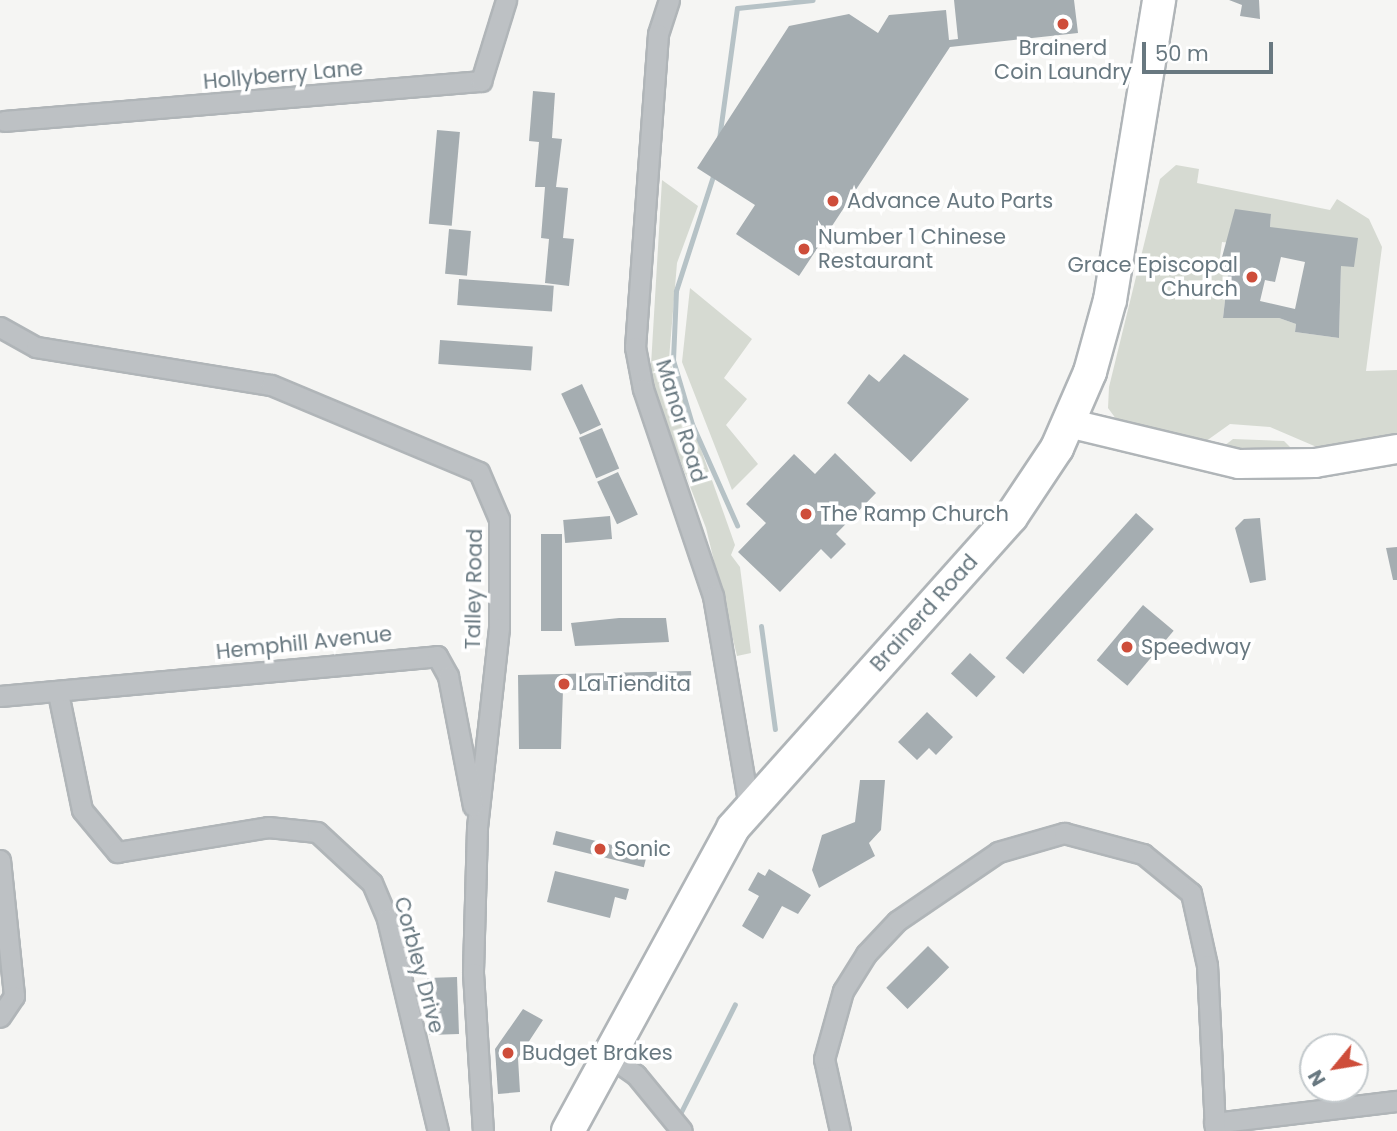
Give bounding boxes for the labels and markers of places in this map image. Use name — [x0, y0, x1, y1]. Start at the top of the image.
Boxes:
marker: Brainerd Coin Laundry — [1055, 16, 1071, 32]
place label: Brainerd Coin Laundry — [994, 35, 1132, 85]
place label: Advance Auto Parts — [847, 188, 1053, 214]
marker: Advance Auto Parts — [825, 193, 841, 209]
place label: Number 1 Chinese Restaurant — [818, 224, 1006, 274]
marker: Number 1 Chinese Restaurant — [796, 241, 812, 257]
place label: Grace Episcopal Church — [1067, 252, 1238, 302]
marker: Grace Episcopal Church — [1244, 269, 1260, 285]
place label: The Ramp Church — [820, 501, 1009, 527]
marker: The Ramp Church — [798, 506, 814, 522]
place label: Speedway — [1141, 634, 1251, 660]
marker: Speedway — [1119, 639, 1135, 655]
place label: La Tiendita — [578, 671, 691, 697]
marker: La Tiendita — [556, 676, 572, 692]
place label: Sonic — [614, 836, 671, 862]
marker: Sonic — [592, 841, 608, 857]
place label: Budget Brakes — [522, 1040, 673, 1066]
marker: Budget Brakes — [500, 1045, 516, 1061]

